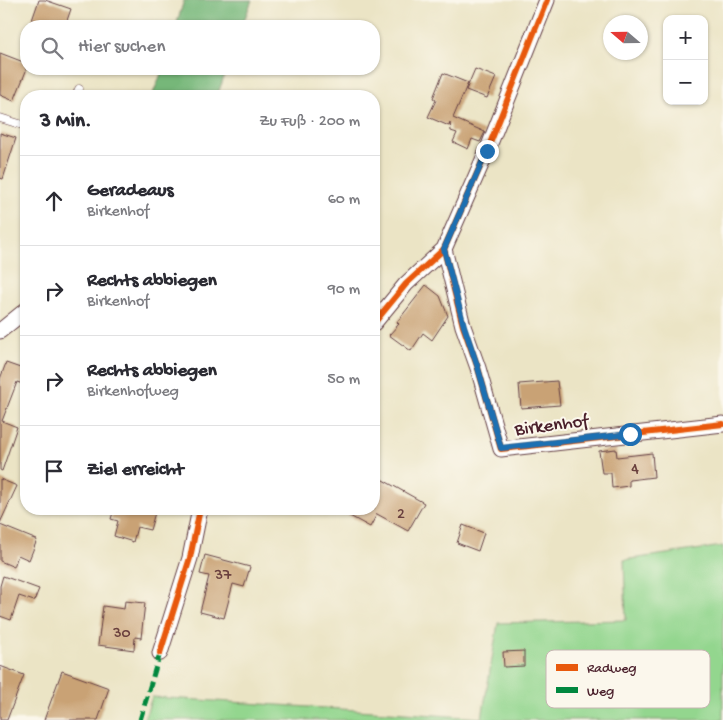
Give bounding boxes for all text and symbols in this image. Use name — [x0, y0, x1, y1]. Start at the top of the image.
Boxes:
north arrow — [603, 15, 648, 60]
map controls — [663, 15, 708, 105]
button: + — [663, 15, 708, 60]
search box — [20, 20, 380, 75]
icon: search — [38, 34, 66, 62]
text: Hier suchen — [78, 36, 165, 59]
button: − — [663, 60, 708, 105]
text: 3 Min. — [40, 110, 92, 135]
text: Zu Fuß · 200 m — [259, 113, 360, 132]
route end — [476, 140, 499, 163]
text: Geradeaus — [87, 180, 173, 203]
icon: ahead — [40, 187, 68, 215]
text: 60 m — [328, 191, 360, 210]
text: Birkenhof — [87, 203, 149, 222]
text: Rechts abbiegen — [87, 270, 217, 293]
icon: right — [40, 277, 68, 305]
text: 90 m — [328, 281, 360, 300]
text: Birkenhof — [87, 293, 149, 312]
text: Rechts abbiegen — [87, 360, 217, 383]
icon: right — [40, 367, 68, 395]
text: 50 m — [327, 371, 360, 390]
text: Birkenhofweg — [87, 383, 179, 402]
street label: Birkenhof — [512, 410, 592, 443]
route start — [619, 423, 642, 446]
icon: arrive — [40, 457, 68, 485]
text: Ziel erreicht — [87, 459, 184, 482]
house number: 4 — [631, 461, 639, 480]
house number: 2 — [397, 506, 405, 525]
house number: 37 — [214, 567, 232, 586]
house number: 30 — [112, 625, 131, 644]
legend — [546, 650, 710, 708]
text: Radweg — [587, 661, 636, 678]
text: Weg — [587, 684, 614, 701]

